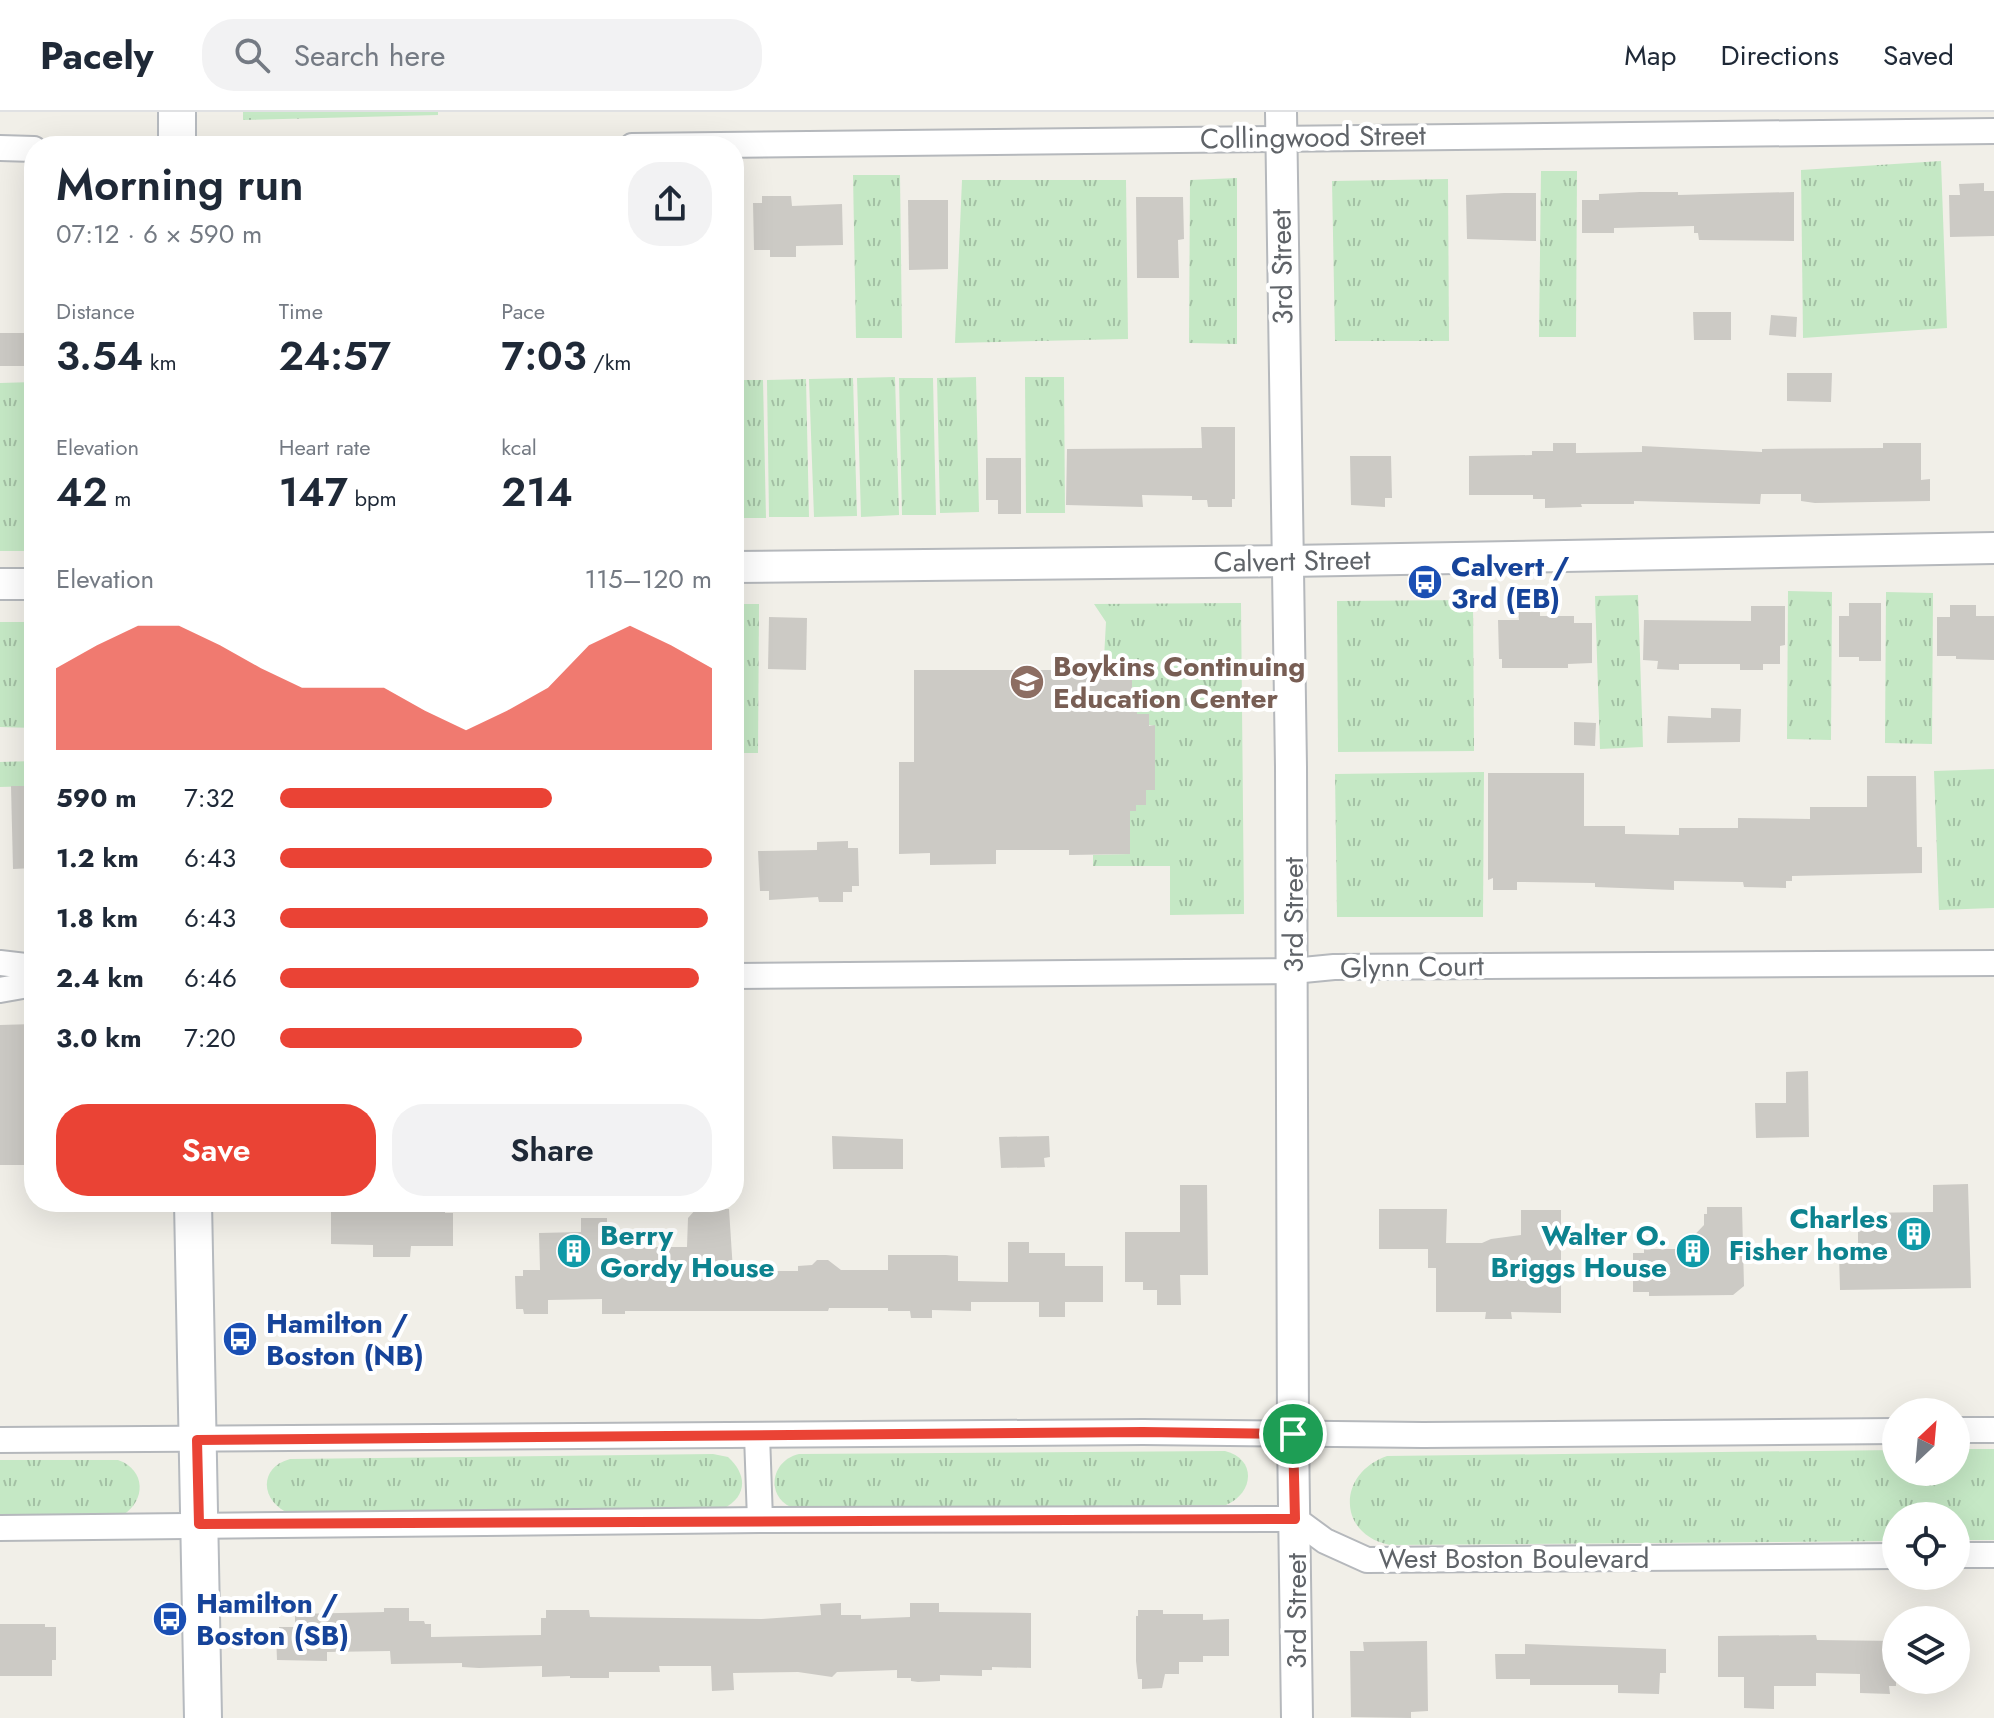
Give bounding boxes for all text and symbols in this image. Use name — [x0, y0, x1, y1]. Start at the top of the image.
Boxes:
search box — [202, 19, 762, 91]
text: Pacely — [40, 28, 154, 83]
icon: search — [230, 33, 274, 77]
text: Search here — [294, 34, 445, 77]
text: Map — [1624, 35, 1676, 76]
text: Directions — [1720, 35, 1839, 76]
text: Saved — [1883, 35, 1954, 76]
street label: Collingwood Street — [1200, 115, 1426, 159]
text: Morning run — [56, 153, 304, 217]
button: share — [628, 162, 712, 246]
street label: 3rd Street — [1260, 208, 1304, 325]
text: 07:12 · 6 × 590 m — [56, 215, 262, 253]
text: Distance — [56, 295, 135, 327]
text: Time — [279, 295, 323, 327]
text: Pace — [501, 295, 545, 327]
text: 3.54 — [56, 327, 143, 385]
text: 24:57 — [279, 327, 391, 385]
text: 7:03 — [501, 327, 587, 385]
text: km — [143, 346, 177, 378]
text: /km — [587, 346, 631, 378]
text: Elevation — [56, 431, 139, 463]
text: Heart rate — [279, 431, 370, 463]
text: kcal — [501, 431, 537, 463]
text: 42 — [56, 463, 108, 521]
text: 147 — [279, 463, 348, 521]
text: 214 — [501, 463, 573, 521]
text: m — [108, 482, 131, 514]
text: bpm — [348, 482, 397, 514]
street label: Calvert Street — [1213, 539, 1371, 583]
place label: Calvert / 3rd (EB) — [1451, 546, 1570, 619]
text: Elevation — [56, 560, 154, 598]
text: 115–120 m — [585, 560, 712, 598]
bus stop icon: Calvert / 3rd (EB) — [1406, 563, 1444, 601]
place label: Boykins Continuing Education Center — [1053, 646, 1305, 719]
school or university icon: Boykins Continuing Education Center — [1008, 663, 1046, 701]
text: 590 m — [56, 779, 137, 817]
text: 7:32 — [184, 779, 234, 817]
text: 1.2 km — [56, 839, 139, 877]
text: 6:43 — [184, 839, 236, 877]
street label: 3rd Street — [1273, 857, 1314, 973]
text: 1.8 km — [56, 899, 138, 937]
text: 6:43 — [184, 899, 236, 937]
street label: Glynn Court — [1340, 945, 1484, 989]
text: 2.4 km — [56, 959, 144, 997]
text: 6:46 — [184, 959, 237, 997]
text: 3.0 km — [56, 1019, 141, 1057]
text: 7:20 — [184, 1019, 236, 1057]
button: Save — [56, 1104, 376, 1196]
button: Share — [392, 1104, 712, 1196]
place label: Charles Fisher home — [1729, 1198, 1888, 1271]
place label: Berry Gordy House — [600, 1215, 775, 1288]
place label: Walter O. Briggs House — [1490, 1215, 1667, 1288]
building icon: Charles Fisher home — [1895, 1215, 1933, 1253]
building icon: Berry Gordy House — [555, 1232, 593, 1270]
building icon: Walter O. Briggs House — [1674, 1232, 1712, 1270]
place label: Hamilton / Boston (NB) — [266, 1303, 424, 1376]
bus stop icon: Hamilton / Boston (NB) — [221, 1320, 259, 1358]
north arrow — [1882, 1398, 1970, 1486]
map controls — [1882, 1398, 1970, 1694]
pin — [1259, 1400, 1327, 1468]
icon: arrive — [1271, 1412, 1315, 1456]
button: locate — [1882, 1502, 1970, 1590]
street label: West Boston Boulevard — [1378, 1538, 1650, 1579]
street label: 3rd Street — [1276, 1553, 1317, 1669]
place label: Hamilton / Boston (SB) — [196, 1583, 349, 1656]
bus stop icon: Hamilton / Boston (SB) — [151, 1600, 189, 1638]
button: layers — [1882, 1606, 1970, 1694]

